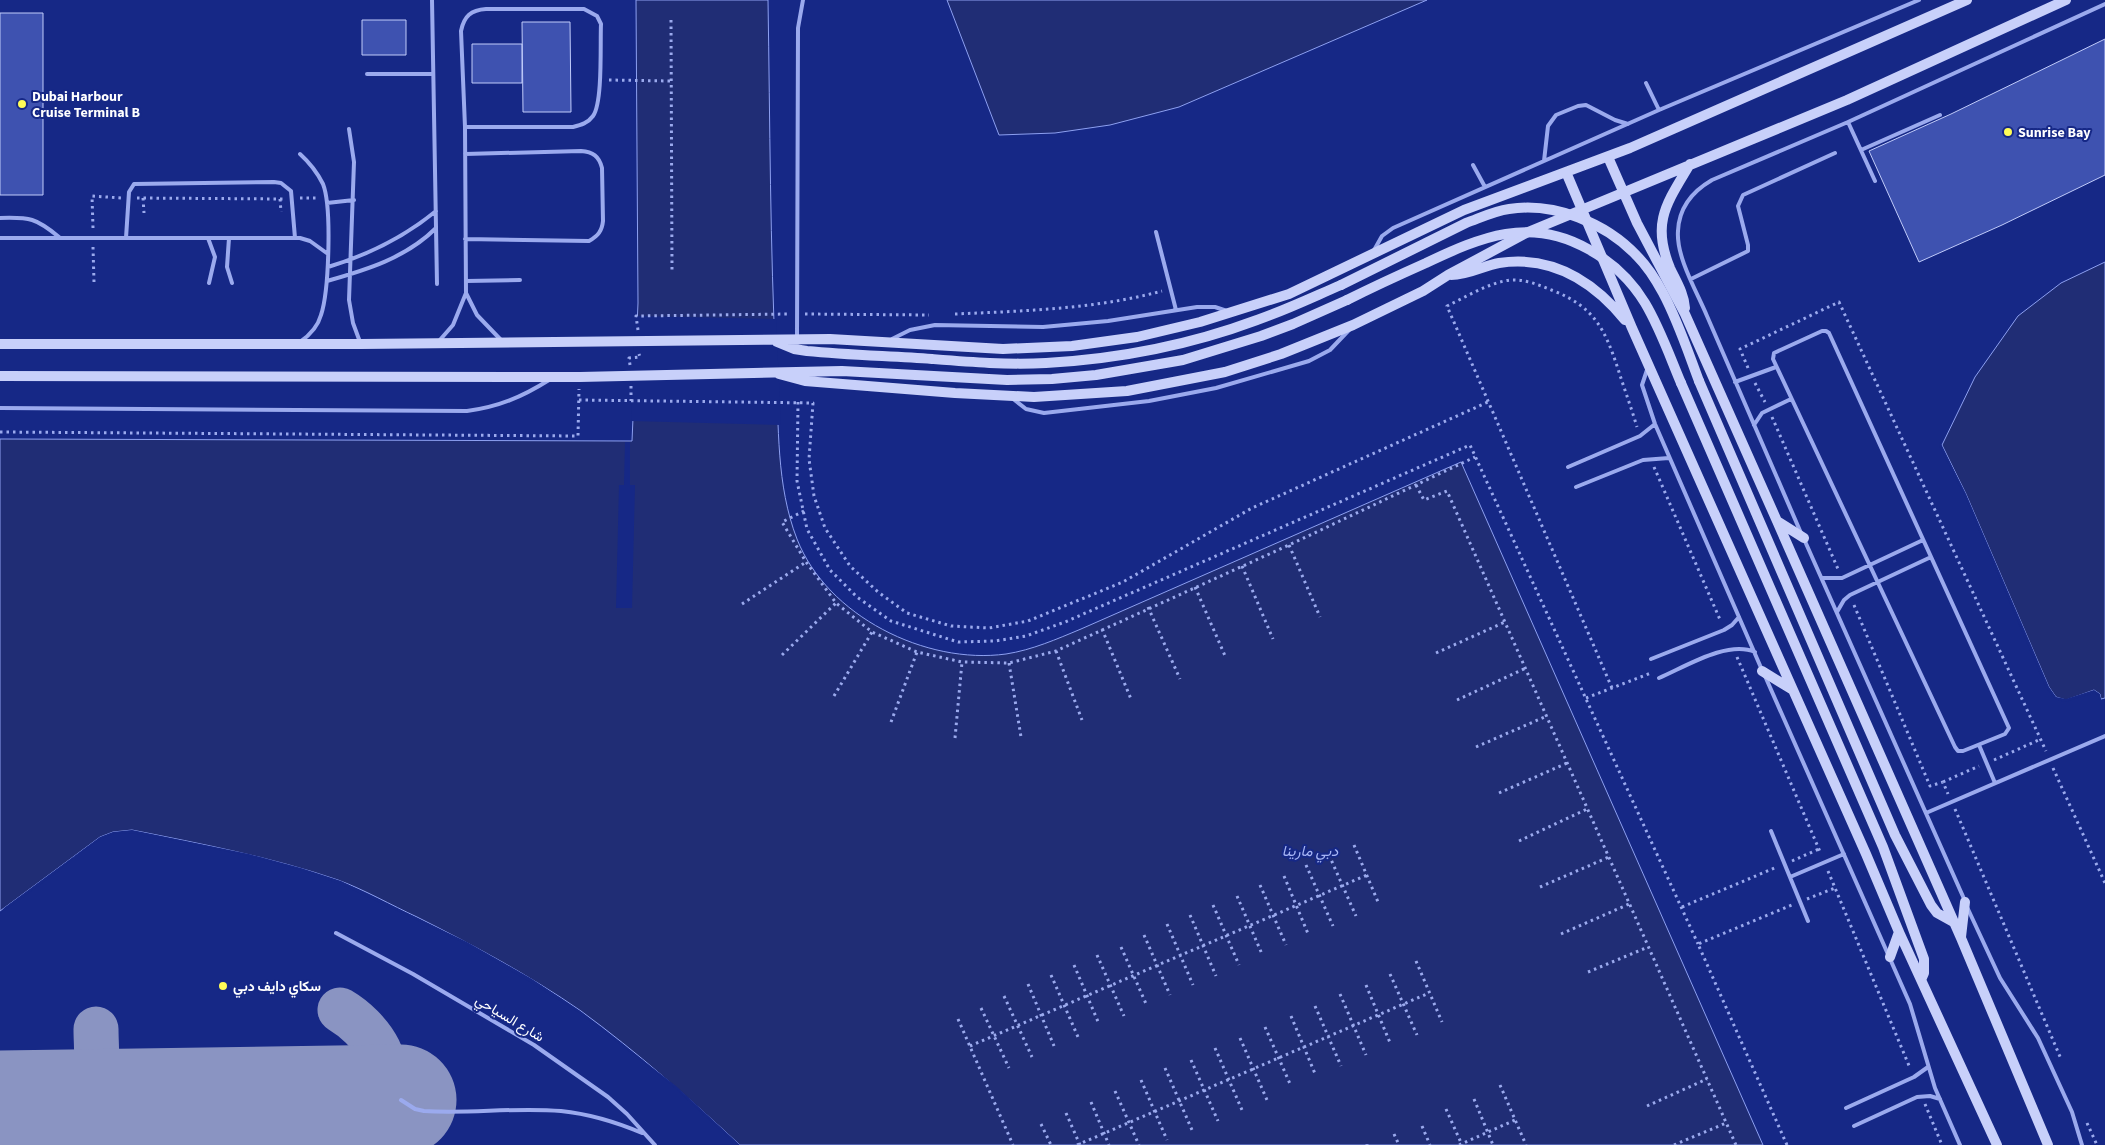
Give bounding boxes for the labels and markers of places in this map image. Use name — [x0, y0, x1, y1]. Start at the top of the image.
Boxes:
place label: Dubai Harbour Cruise Terminal B — [32, 87, 140, 123]
marker: Dubai Harbour Cruise Terminal B — [16, 98, 28, 110]
place label: Sunrise Bay — [2018, 123, 2091, 143]
marker: Sunrise Bay — [2002, 126, 2014, 138]
place label: سكاي دايف دبي — [233, 977, 321, 998]
marker: سكاي دايف دبي — [217, 980, 229, 992]

